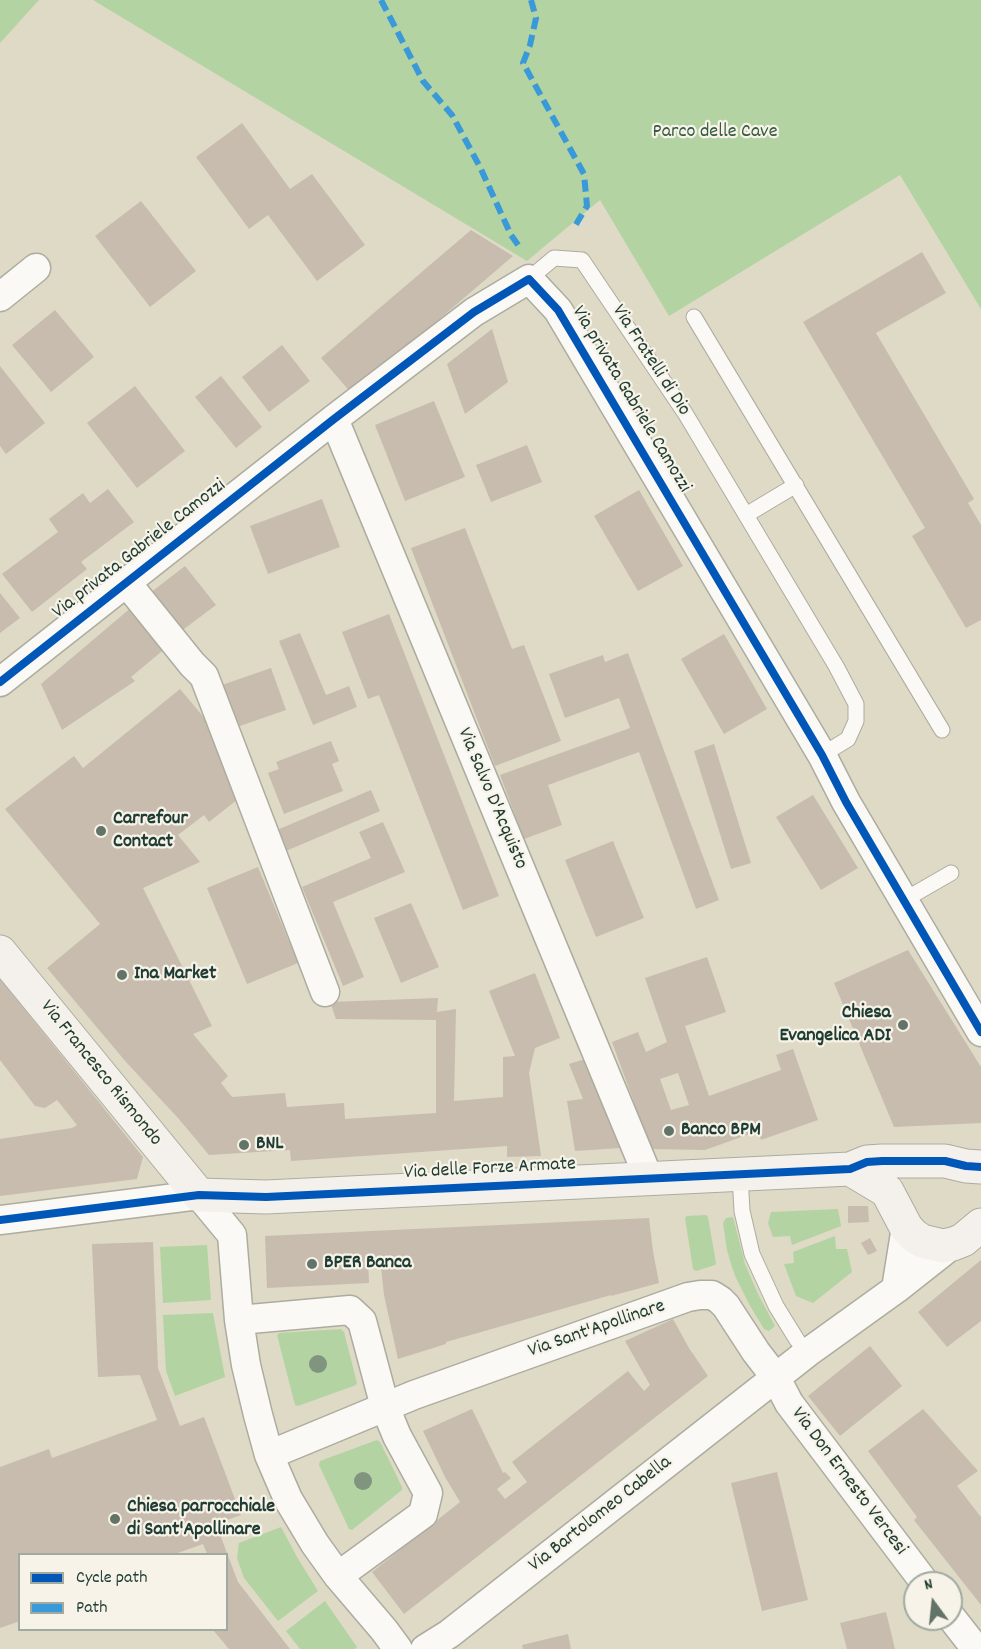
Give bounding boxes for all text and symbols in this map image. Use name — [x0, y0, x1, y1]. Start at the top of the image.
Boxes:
park label: Parco delle Cave — [653, 121, 777, 145]
street label: Via Fratelli di Dio — [605, 301, 695, 421]
street label: Via privata Gabriele Camozzi — [565, 302, 695, 498]
street label: Via privata Gabriele Camozzi — [48, 475, 232, 625]
street label: Via Salvo D'Acquisto — [450, 725, 532, 873]
place label: Carrefour Contact — [113, 808, 188, 855]
marker: Carrefour Contact — [94, 824, 108, 838]
place label: Ina Market — [134, 963, 216, 987]
marker: Ina Market — [115, 968, 129, 982]
street label: Via Francesco Rismondo — [34, 996, 166, 1152]
place label: Chiesa Evangelica ADI — [780, 1002, 891, 1049]
marker: Chiesa Evangelica ADI — [896, 1018, 910, 1032]
place label: Banco BPM — [681, 1119, 761, 1143]
marker: Banco BPM — [662, 1124, 676, 1138]
place label: BNL — [256, 1133, 284, 1157]
marker: BNL — [237, 1138, 251, 1152]
street label: Via delle Forze Armate — [403, 1154, 577, 1186]
place label: BPER Banca — [324, 1252, 411, 1276]
marker: BPER Banca — [305, 1257, 319, 1271]
street label: Via Sant'Apollinare — [525, 1295, 669, 1365]
street label: Via Don Ernesto Vercesi — [785, 1403, 911, 1561]
street label: Via Bartolomeo Cabella — [525, 1452, 677, 1578]
place label: Chiesa parrocchiale di Sant'Apollinare — [127, 1496, 275, 1543]
marker: Chiesa parrocchiale di Sant'Apollinare — [108, 1512, 122, 1526]
legend — [18, 1553, 228, 1631]
text: Cycle path — [76, 1566, 147, 1591]
north arrow — [903, 1571, 963, 1631]
text: N — [922, 1573, 936, 1597]
text: Path — [76, 1596, 108, 1621]

